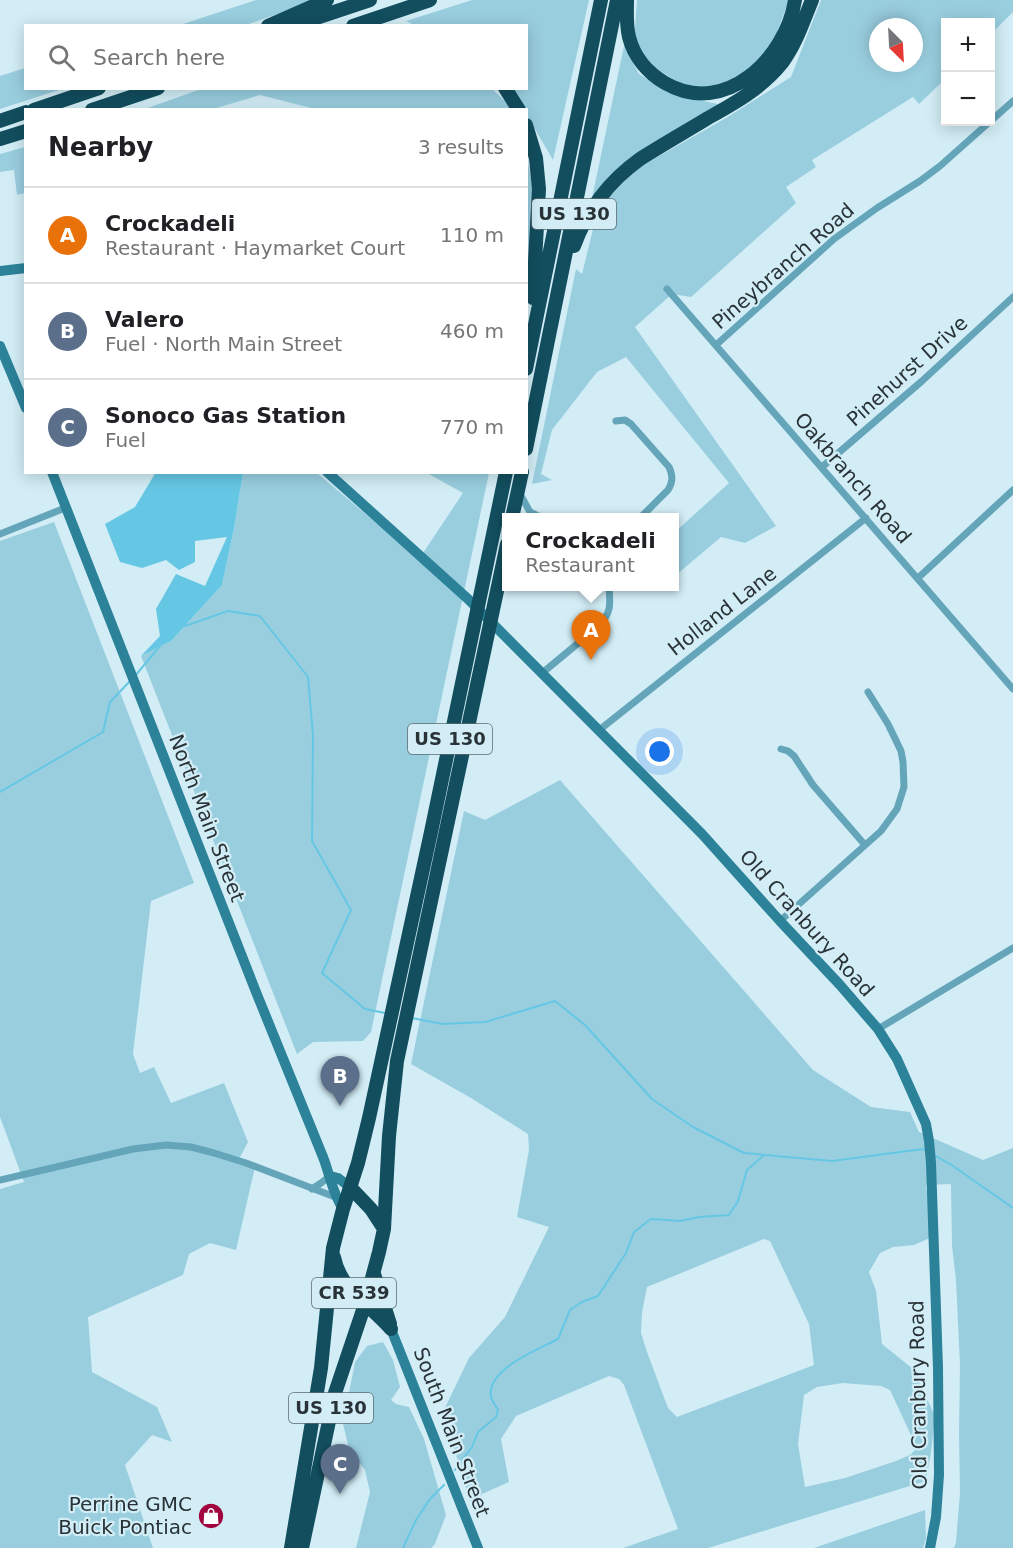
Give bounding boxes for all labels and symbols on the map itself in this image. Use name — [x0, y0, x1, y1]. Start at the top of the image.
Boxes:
north arrow — [869, 18, 923, 72]
street label: Pineybranch Road — [707, 198, 859, 334]
road number: US 130 — [532, 199, 616, 229]
street label: Pinehurst Drive — [842, 311, 972, 431]
street label: Oakbranch Road — [790, 408, 916, 548]
street label: Holland Lane — [663, 561, 781, 661]
pin: A — [572, 610, 610, 660]
road number: US 130 — [408, 724, 492, 754]
street label: North Main Street — [164, 731, 250, 905]
your location — [645, 737, 674, 766]
street label: Old Cranbury Road — [735, 845, 879, 1001]
pin: B — [320, 1056, 360, 1106]
road number: CR 539 — [312, 1278, 396, 1308]
street label: Old Cranbury Road — [904, 1300, 932, 1490]
street label: South Main Street — [409, 1344, 495, 1520]
road number: US 130 — [289, 1393, 373, 1423]
pin: C — [320, 1444, 360, 1494]
place label: Perrine GMC Buick Pontiac — [58, 1492, 192, 1539]
shop icon: Perrine GMC Buick Pontiac — [196, 1501, 226, 1531]

